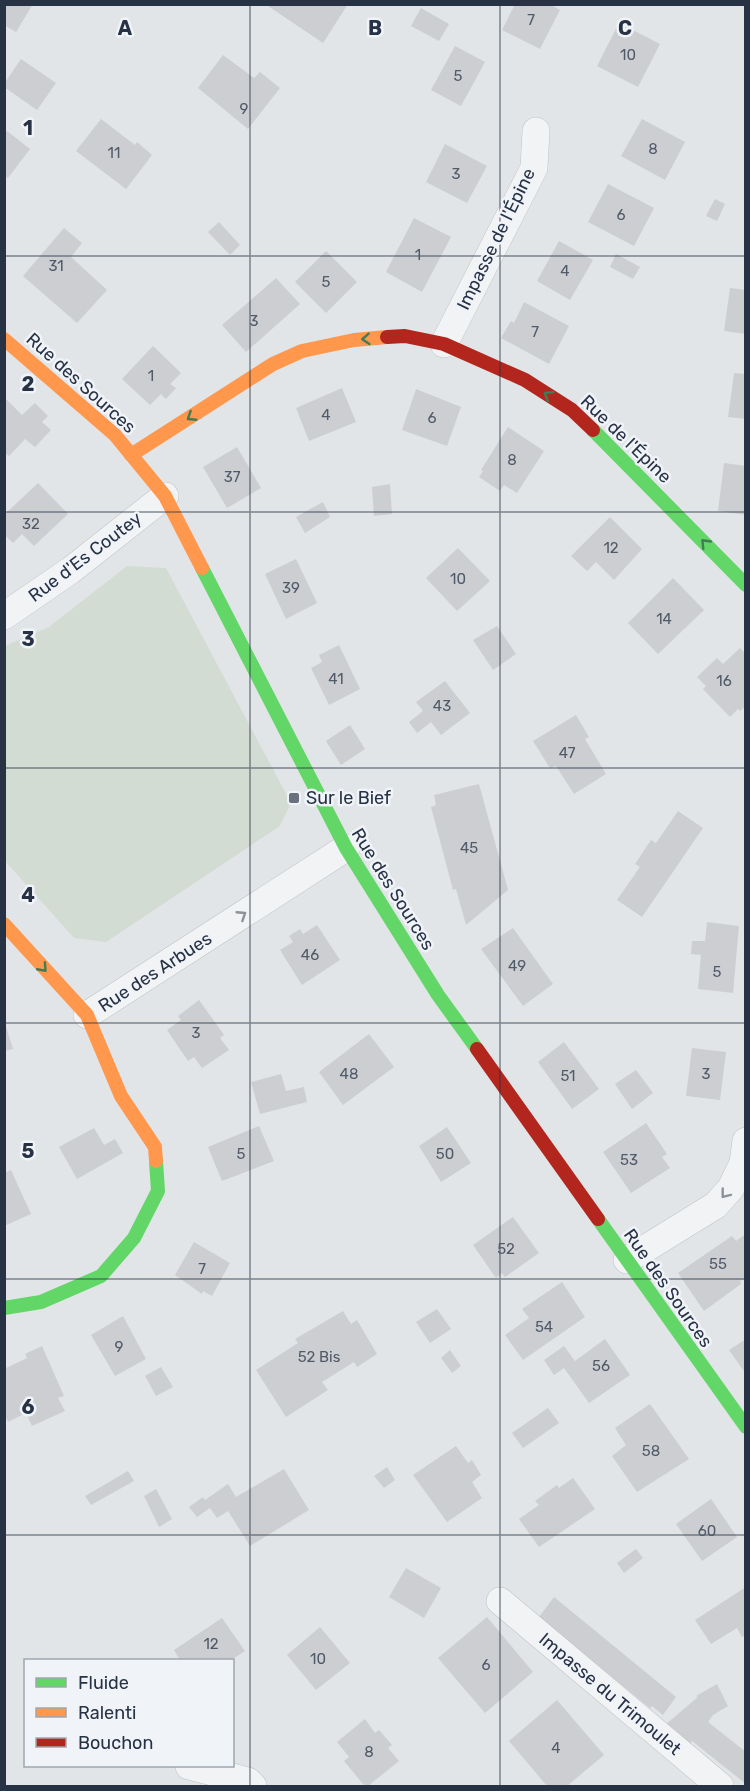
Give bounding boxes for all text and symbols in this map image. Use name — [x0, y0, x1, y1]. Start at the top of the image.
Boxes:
house number: 7 — [527, 11, 535, 29]
text: A — [118, 16, 133, 40]
text: B — [368, 16, 382, 40]
text: C — [618, 16, 632, 40]
house number: 10 — [620, 46, 636, 64]
house number: 5 — [454, 67, 463, 85]
house number: 9 — [240, 100, 249, 118]
text: 1 — [23, 116, 33, 140]
house number: 8 — [648, 140, 658, 158]
house number: 11 — [108, 144, 120, 162]
house number: 3 — [451, 165, 461, 183]
street label: Impasse de l'Épine — [452, 165, 540, 313]
house number: 6 — [616, 206, 626, 224]
house number: 1 — [415, 246, 421, 264]
house number: 31 — [48, 257, 64, 275]
house number: 4 — [560, 262, 570, 280]
house number: 5 — [322, 273, 331, 291]
house number: 3 — [249, 312, 259, 330]
house number: 7 — [531, 323, 539, 341]
street label: Rue des Sources — [22, 328, 140, 438]
one-way arrow — [362, 332, 371, 345]
house number: 1 — [148, 367, 154, 385]
text: 2 — [22, 372, 35, 396]
one-way arrow — [544, 390, 554, 402]
street label: Rue de l'Épine — [576, 390, 676, 488]
house number: 4 — [321, 406, 331, 424]
one-way arrow — [187, 409, 197, 421]
house number: 6 — [427, 409, 437, 427]
house number: 8 — [507, 451, 517, 469]
house number: 37 — [224, 468, 241, 486]
street label: Rue d'Es Coutey — [24, 507, 146, 607]
house number: 32 — [22, 515, 40, 533]
house number: 12 — [603, 539, 619, 557]
one-way arrow — [701, 539, 712, 549]
house number: 10 — [450, 570, 466, 588]
house number: 39 — [282, 579, 300, 597]
house number: 14 — [656, 610, 672, 628]
text: 3 — [21, 627, 35, 651]
house number: 41 — [328, 670, 344, 688]
house number: 16 — [716, 672, 732, 690]
house number: 43 — [433, 697, 451, 715]
house number: 47 — [559, 744, 576, 762]
place label: Sur le Bief — [306, 787, 391, 809]
marker: Sur le Bief — [287, 791, 301, 805]
street label: Rue des Sources — [347, 824, 439, 954]
house number: 45 — [460, 839, 478, 857]
text: 4 — [21, 883, 35, 907]
one-way arrow — [236, 911, 246, 923]
street label: Rue des Arbues — [94, 927, 216, 1017]
house number: 46 — [301, 946, 319, 964]
house number: 49 — [508, 957, 526, 975]
one-way arrow — [36, 962, 47, 972]
house number: 5 — [713, 963, 722, 981]
house number: 3 — [191, 1024, 201, 1042]
house number: 48 — [340, 1065, 358, 1083]
house number: 3 — [701, 1065, 711, 1083]
house number: 51 — [560, 1067, 576, 1085]
text: 5 — [22, 1139, 35, 1163]
house number: 5 — [237, 1145, 246, 1163]
house number: 50 — [436, 1145, 454, 1163]
house number: 53 — [620, 1151, 638, 1169]
one-way arrow — [721, 1187, 732, 1198]
street label: Rue des Sources — [619, 1224, 717, 1352]
house number: 52 — [497, 1240, 515, 1258]
house number: 55 — [709, 1255, 727, 1273]
house number: 7 — [198, 1260, 206, 1278]
house number: 54 — [535, 1318, 553, 1336]
house number: 9 — [115, 1338, 124, 1356]
house number: 52 Bis — [298, 1348, 341, 1366]
house number: 56 — [592, 1357, 610, 1375]
text: 6 — [21, 1395, 35, 1419]
house number: 58 — [642, 1442, 660, 1460]
house number: 60 — [698, 1522, 716, 1540]
street label: Impasse du Trimoulet — [534, 1628, 686, 1760]
house number: 12 — [203, 1635, 219, 1653]
house number: 10 — [310, 1650, 326, 1668]
house number: 6 — [481, 1656, 491, 1674]
legend — [24, 1659, 234, 1767]
text: Fluide — [78, 1672, 129, 1694]
text: Ralenti — [78, 1702, 136, 1724]
text: Bouchon — [78, 1732, 153, 1754]
house number: 4 — [551, 1739, 561, 1757]
house number: 8 — [364, 1743, 374, 1761]

